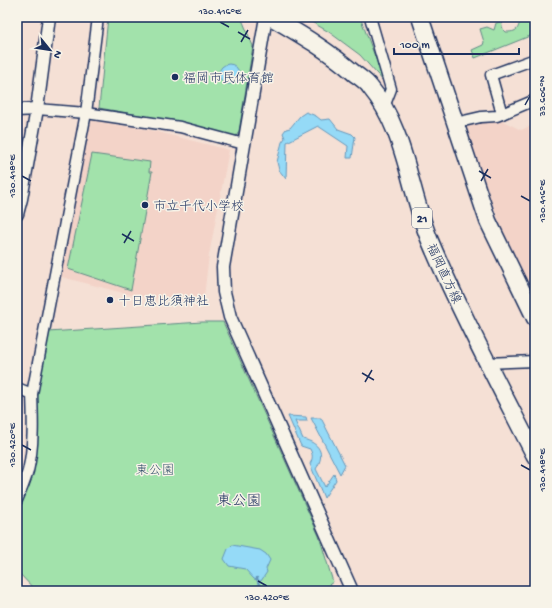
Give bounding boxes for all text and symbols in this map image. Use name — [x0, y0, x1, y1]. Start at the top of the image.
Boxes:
text: 130.416°E — [198, 6, 242, 18]
north arrow — [30, 30, 70, 70]
scale bar — [394, 30, 519, 56]
text: 100 m — [399, 39, 430, 53]
text: N — [50, 48, 64, 60]
place label: 福岡市民体育館 — [183, 71, 274, 87]
marker: 福岡市民体育館 — [170, 72, 180, 82]
text: 33.606°N — [537, 75, 549, 117]
text: 130.418°E — [7, 154, 19, 199]
text: 130.416°E — [537, 179, 549, 223]
marker: 市立千代小学校 — [140, 200, 150, 210]
place label: 市立千代小学校 — [153, 200, 244, 215]
road number: 21 — [412, 208, 432, 228]
street label: 福岡直方線 — [422, 241, 465, 308]
place label: 十日恵比須神社 — [118, 294, 209, 310]
marker: 十日恵比須神社 — [105, 295, 115, 305]
text: 130.420°E — [7, 422, 19, 468]
text: 130.418°E — [537, 448, 549, 493]
park label: 東公園 — [135, 463, 175, 479]
district label: 東公園 — [216, 492, 262, 511]
text: 130.420°E — [244, 592, 290, 604]

